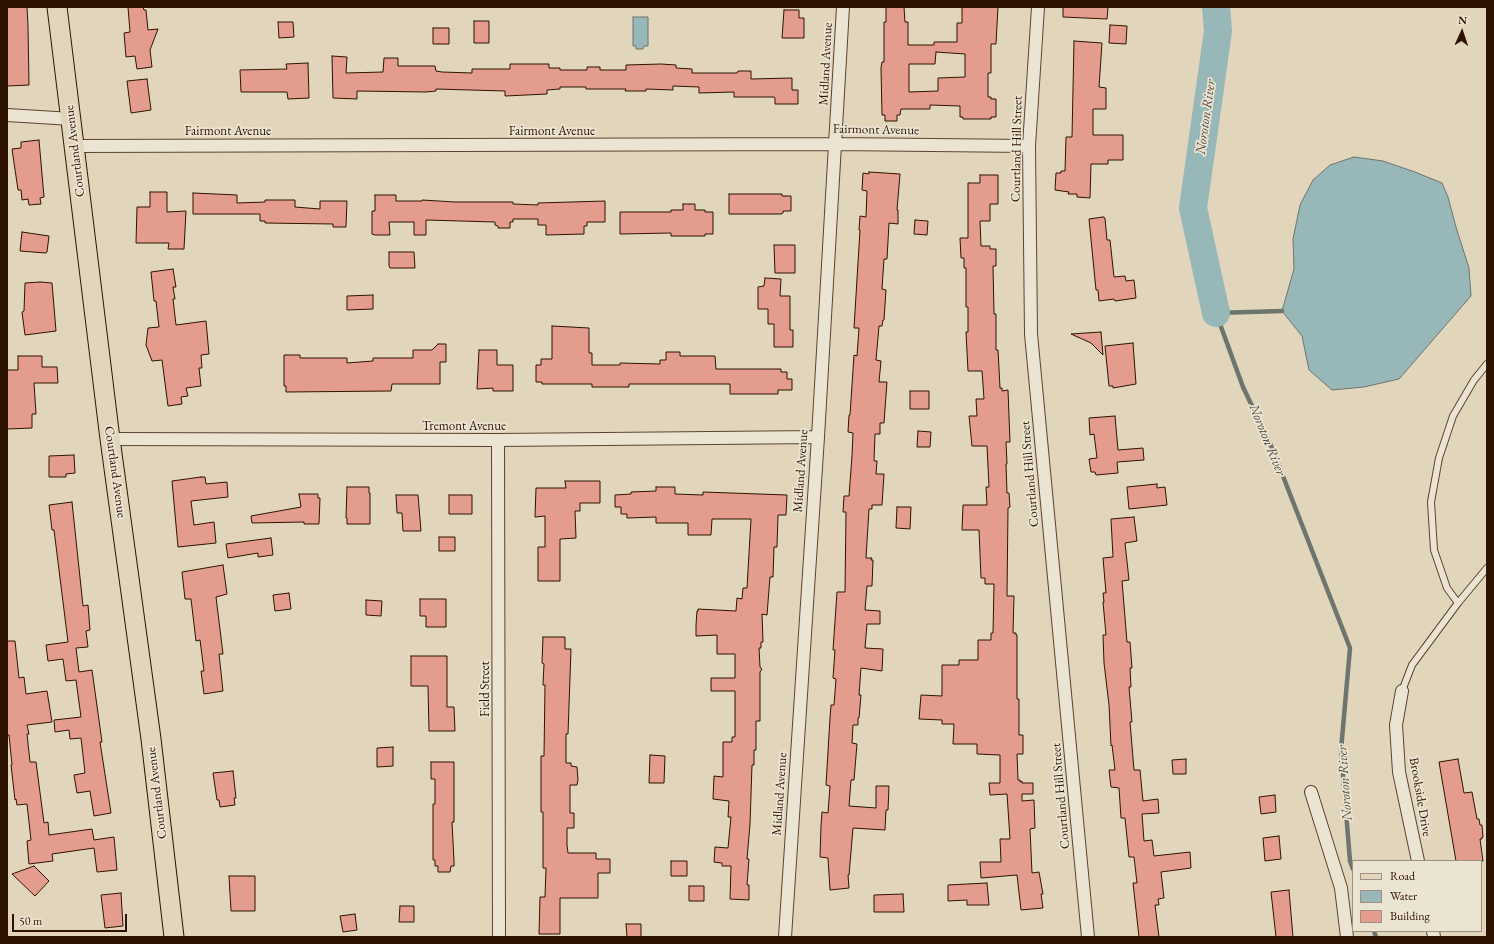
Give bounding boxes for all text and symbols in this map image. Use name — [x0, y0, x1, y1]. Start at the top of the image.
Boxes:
north arrow — [1442, 12, 1482, 52]
text: N — [1458, 13, 1467, 27]
street label: Midland Avenue — [816, 22, 836, 106]
water label: Noroton River — [1192, 78, 1220, 156]
street label: Courtland Hill Street — [1008, 96, 1026, 202]
street label: Courtland Avenue — [62, 104, 88, 198]
street label: Fairmont Avenue — [833, 121, 919, 139]
street label: Fairmont Avenue — [185, 123, 271, 139]
street label: Fairmont Avenue — [509, 123, 595, 139]
water label: Noroton River — [1245, 402, 1289, 478]
street label: Tremont Avenue — [422, 418, 506, 434]
street label: Courtland Hill Street — [1018, 420, 1042, 528]
street label: Courtland Avenue — [101, 425, 129, 519]
street label: Midland Avenue — [790, 429, 812, 513]
street label: Field Street — [477, 661, 493, 717]
street label: Courtland Hill Street — [1049, 742, 1073, 850]
water label: Noroton River — [1334, 745, 1356, 821]
street label: Courtland Avenue — [144, 746, 170, 840]
street label: Midland Avenue — [769, 752, 791, 836]
street label: Brookside Drive — [1405, 756, 1435, 838]
legend — [1352, 860, 1482, 932]
text: Road — [1390, 868, 1415, 884]
text: Water — [1390, 888, 1417, 904]
scale bar — [14, 906, 129, 932]
text: Building — [1390, 908, 1430, 924]
text: 50 m — [19, 913, 42, 929]

